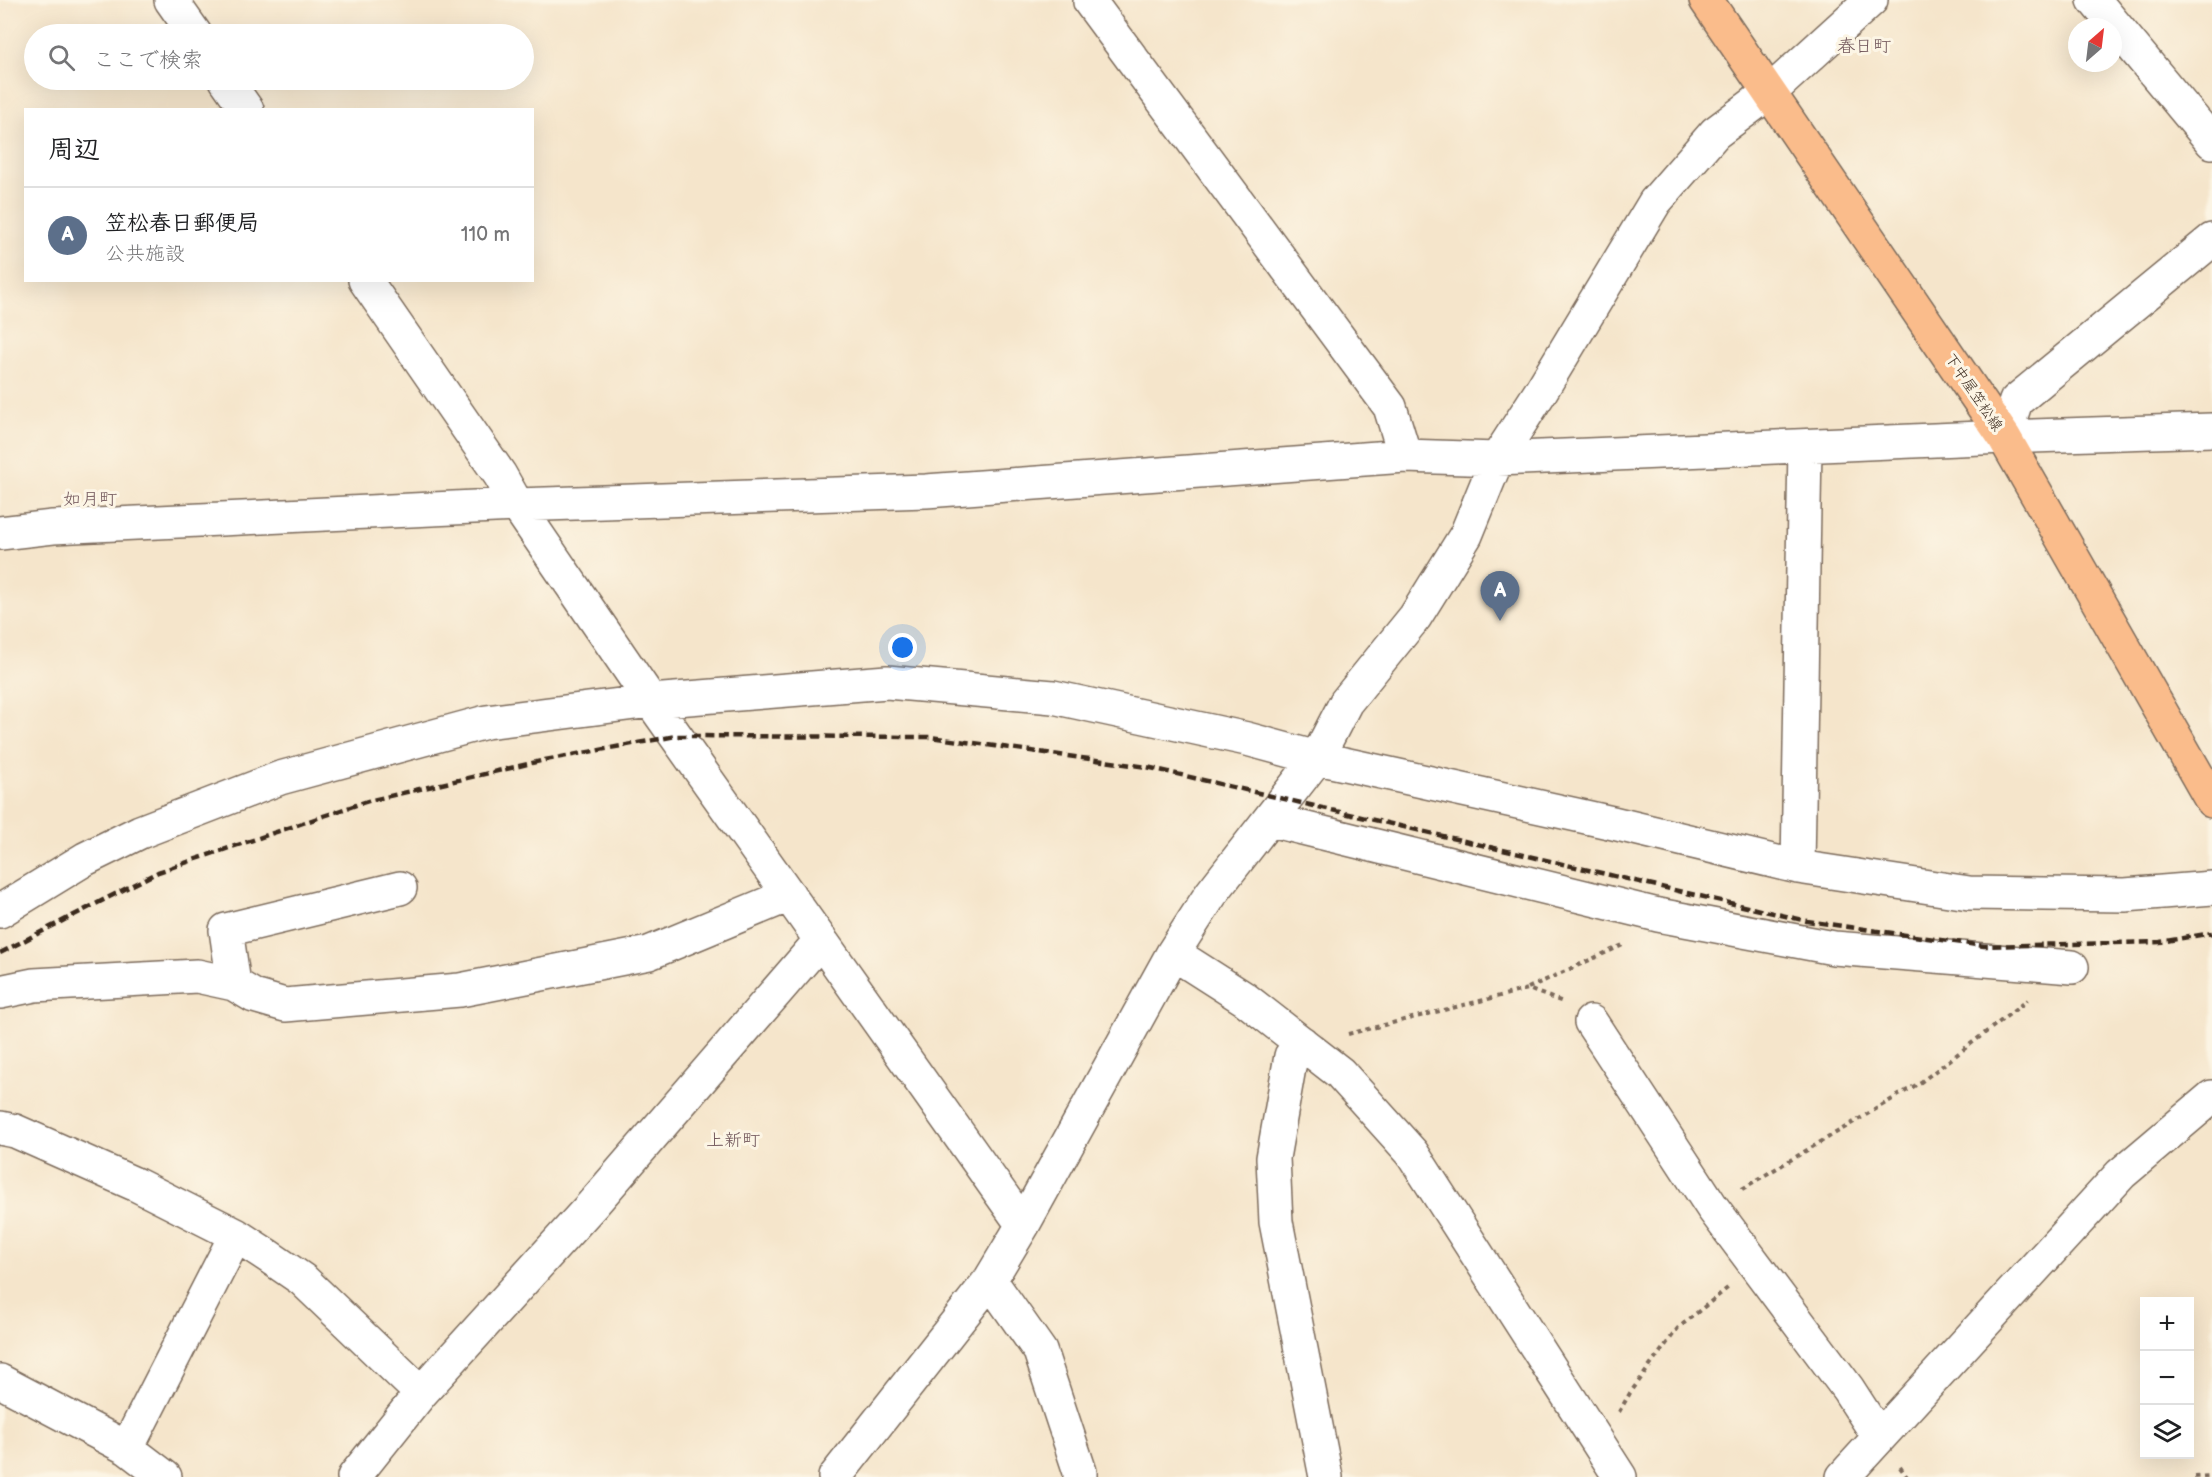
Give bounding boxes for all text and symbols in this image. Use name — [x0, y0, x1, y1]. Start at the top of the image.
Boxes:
north arrow — [2068, 18, 2122, 72]
search box — [24, 24, 534, 90]
district label: 春日町 — [1837, 36, 1891, 57]
icon: search — [45, 41, 78, 74]
text: ここで検索 — [93, 47, 203, 74]
text: 周辺 — [48, 135, 100, 166]
text: 笠松春日郵便局 — [105, 210, 259, 237]
text: A — [61, 223, 74, 247]
text: 110 m — [461, 223, 510, 247]
text: 公共施設 — [105, 242, 185, 266]
street label: 下中屋笠松線 — [1941, 350, 2007, 435]
district label: 如月町 — [63, 489, 117, 510]
pin: A — [1480, 572, 1520, 621]
your location — [888, 633, 917, 662]
district label: 上新町 — [706, 1130, 760, 1151]
map controls — [2140, 1297, 2194, 1459]
button: + — [2140, 1297, 2194, 1351]
button: − — [2140, 1351, 2194, 1405]
button: layers — [2140, 1405, 2194, 1459]

